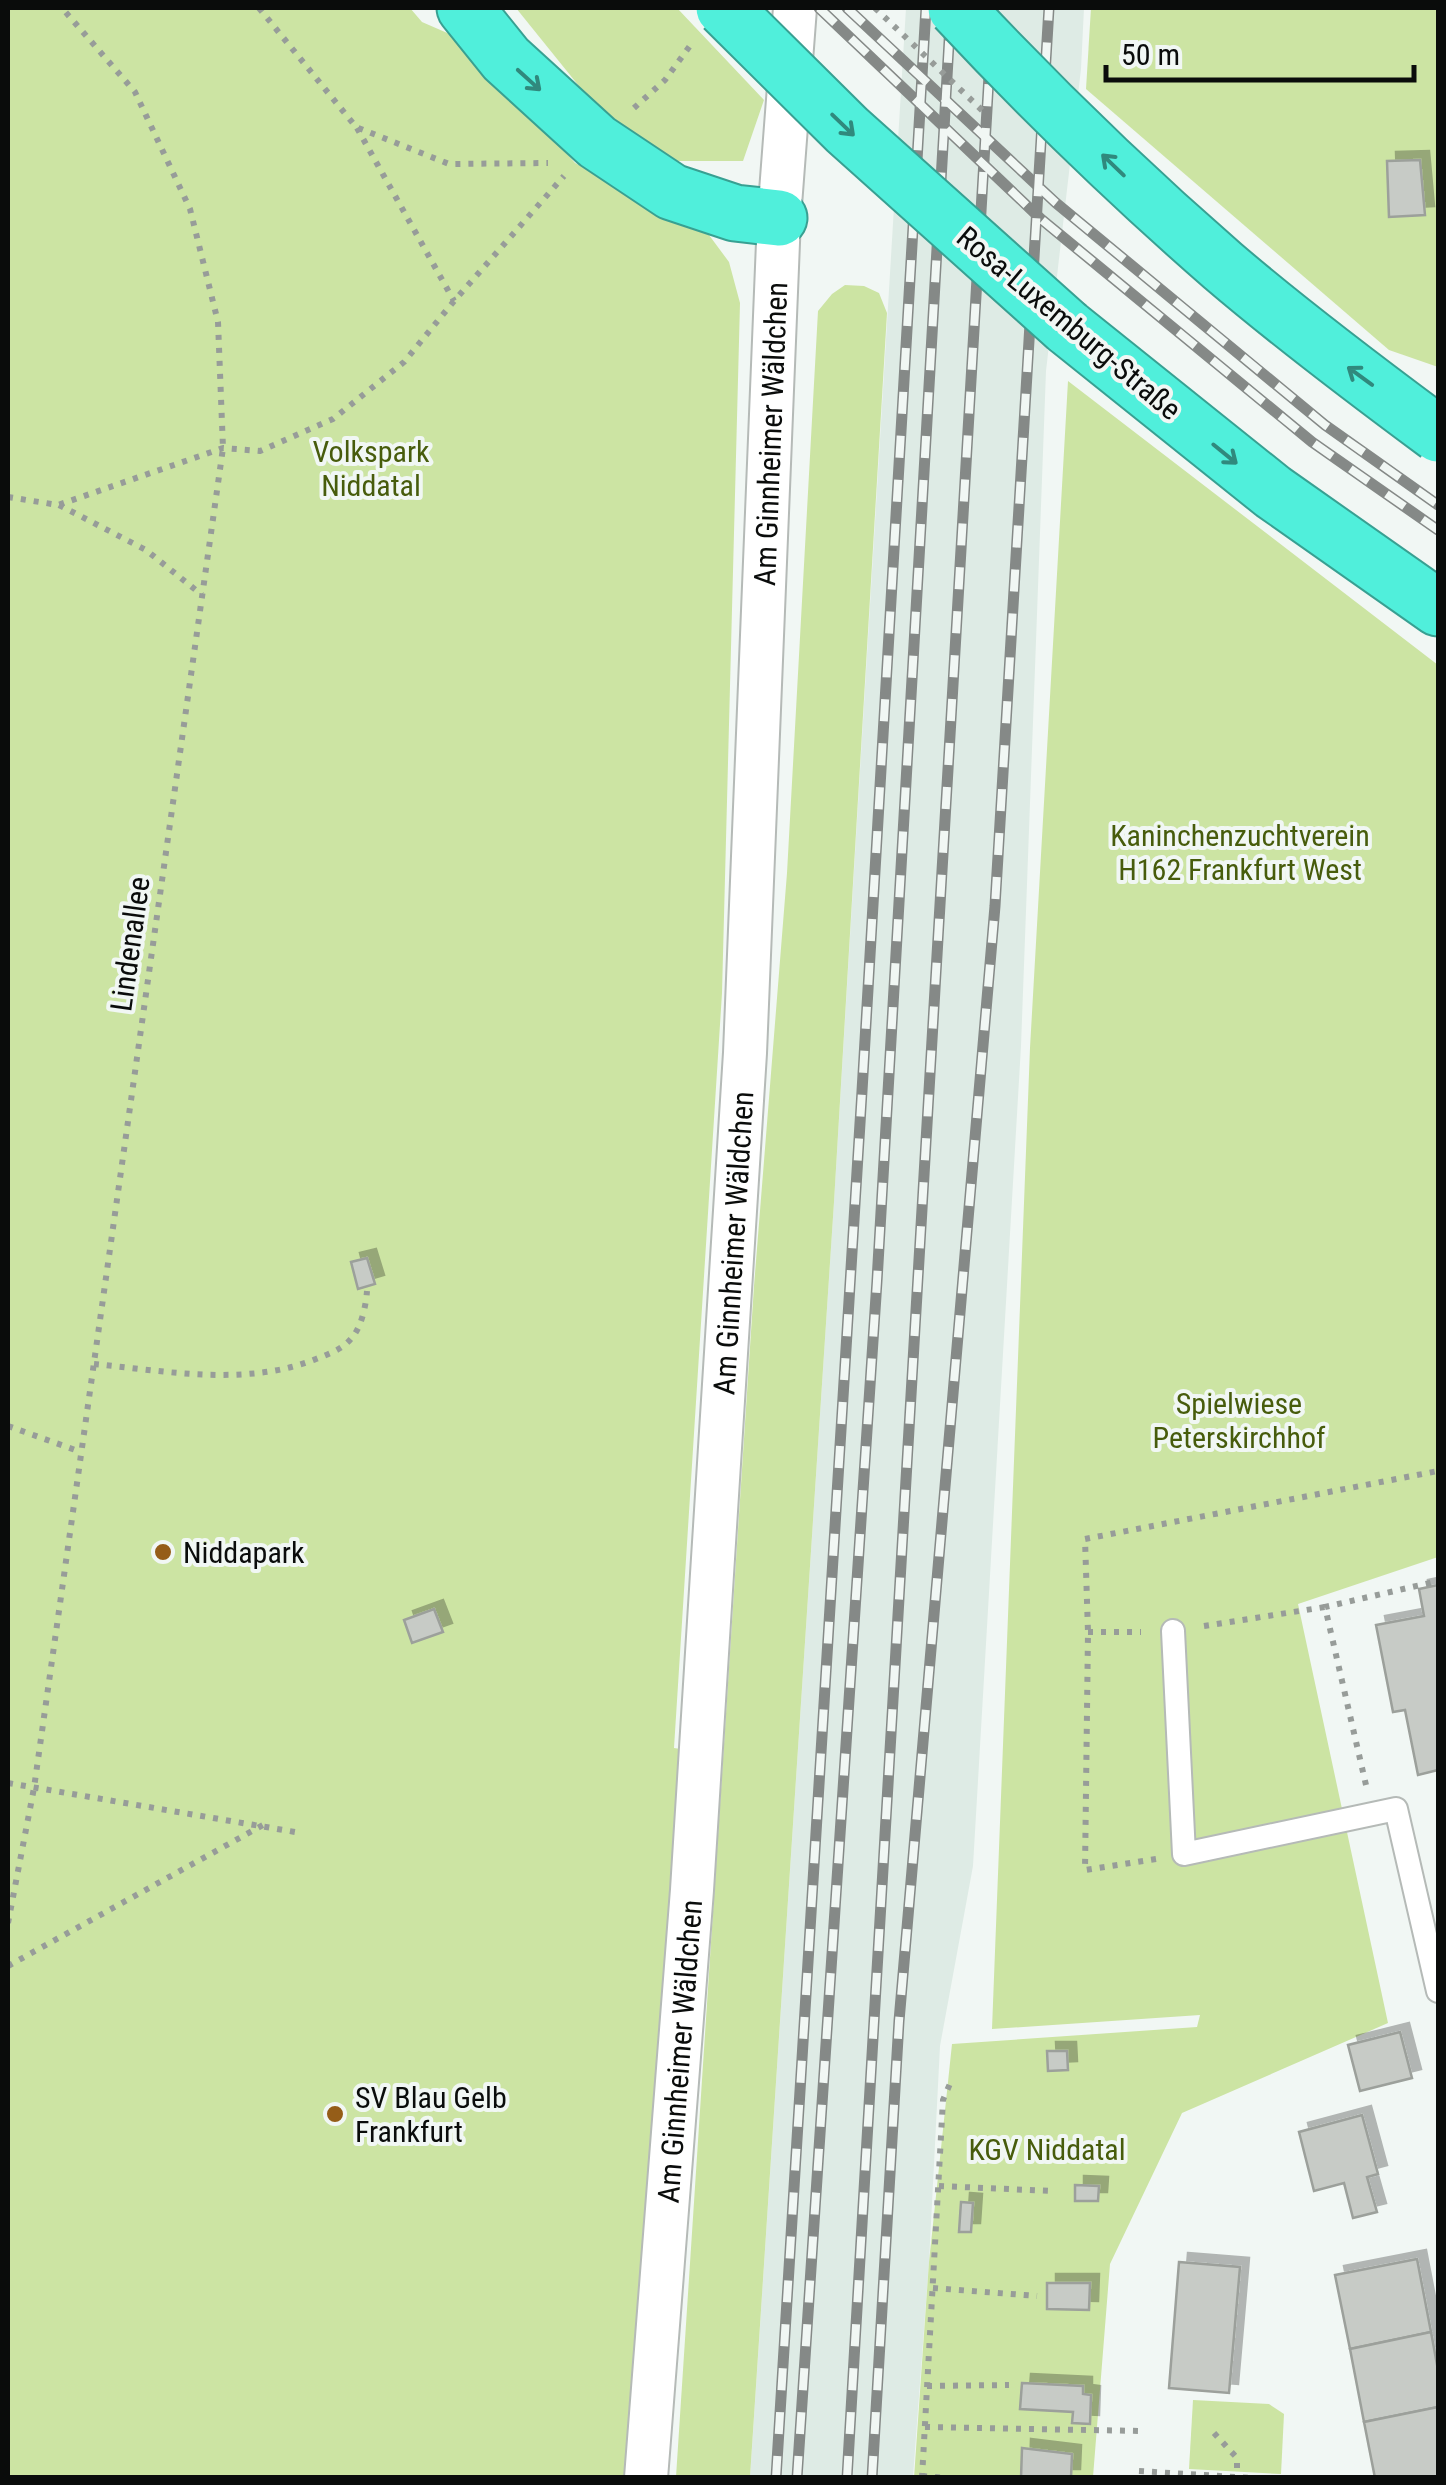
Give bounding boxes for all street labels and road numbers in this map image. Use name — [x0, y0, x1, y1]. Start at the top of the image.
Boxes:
street label: Rosa-Luxemburg-Straße — [950, 219, 1188, 427]
street label: Am Ginnheimer Wäldchen — [747, 281, 794, 587]
street label: Lindenallee — [103, 875, 157, 1013]
street label: Am Ginnheimer Wäldchen — [706, 1090, 760, 1396]
street label: Am Ginnheimer Wäldchen — [650, 1898, 709, 2204]

